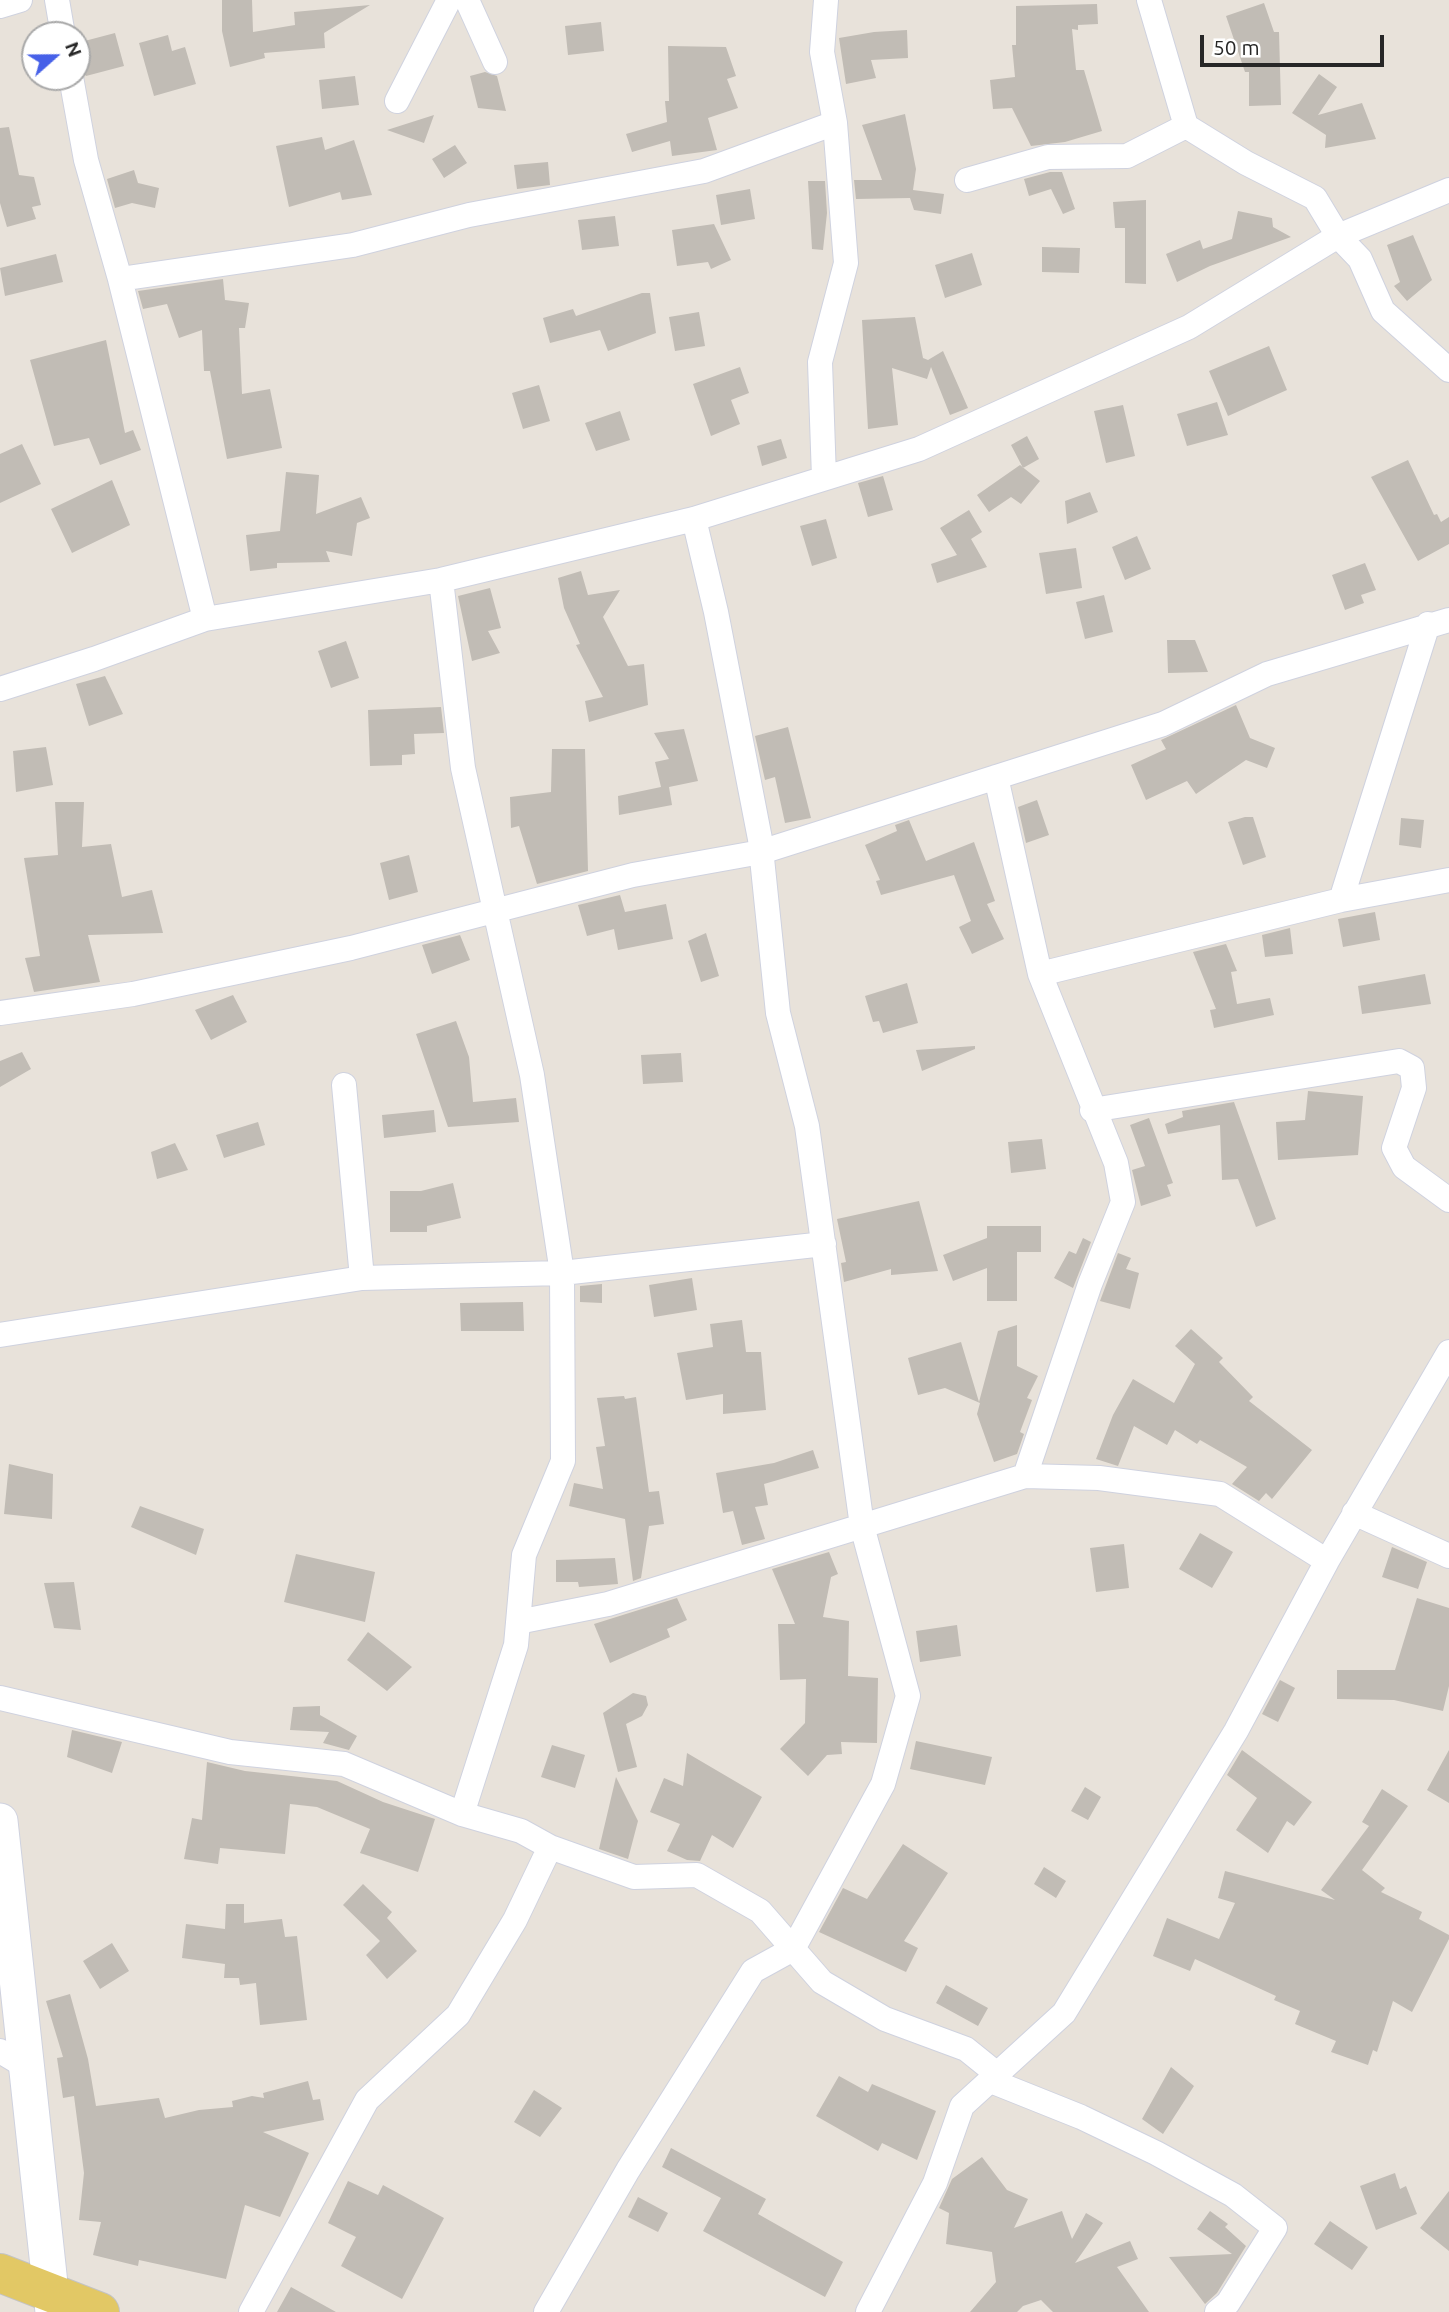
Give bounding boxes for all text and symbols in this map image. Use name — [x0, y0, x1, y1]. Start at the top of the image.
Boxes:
north arrow — [21, 21, 91, 91]
scale bar — [1204, 21, 1388, 65]
text: 50 m — [1213, 35, 1260, 59]
text: N — [61, 39, 87, 60]

